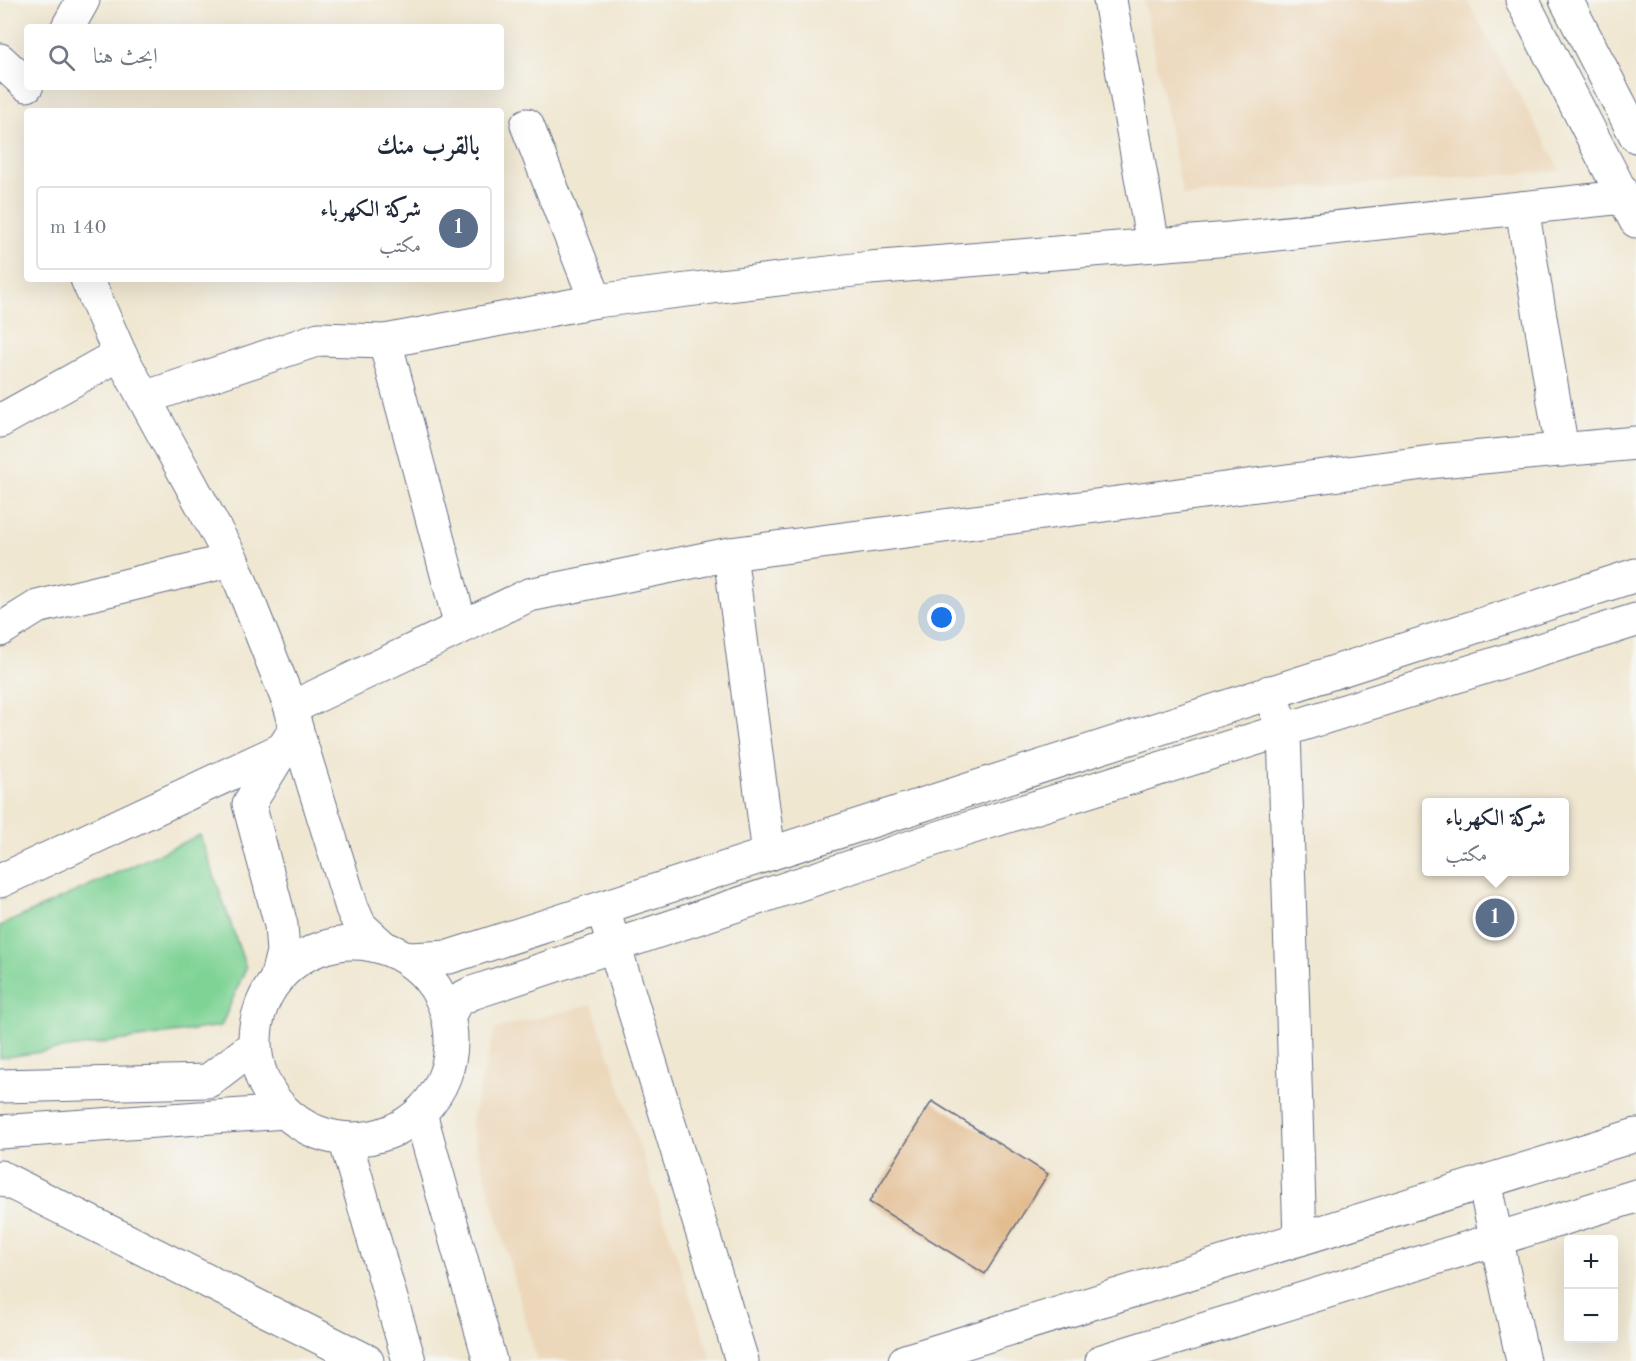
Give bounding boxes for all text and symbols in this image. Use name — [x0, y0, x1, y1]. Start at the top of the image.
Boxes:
search box — [24, 24, 504, 90]
icon: search — [45, 41, 78, 74]
text: ابحث هنا — [93, 46, 158, 68]
text: بالقرب منك — [377, 134, 480, 160]
text: شركة الكهرباء — [320, 199, 421, 221]
text: 140 m — [50, 218, 106, 238]
text: 1 — [453, 218, 464, 238]
text: مكتب — [379, 237, 421, 257]
your location — [927, 603, 956, 632]
popup — [1422, 798, 1569, 876]
text: شركة الكهرباء — [1445, 808, 1546, 830]
text: مكتب — [1445, 846, 1487, 866]
pin: 1 — [1476, 896, 1514, 940]
map controls — [1564, 1235, 1618, 1343]
button: + — [1564, 1235, 1618, 1289]
button: − — [1564, 1289, 1618, 1343]

